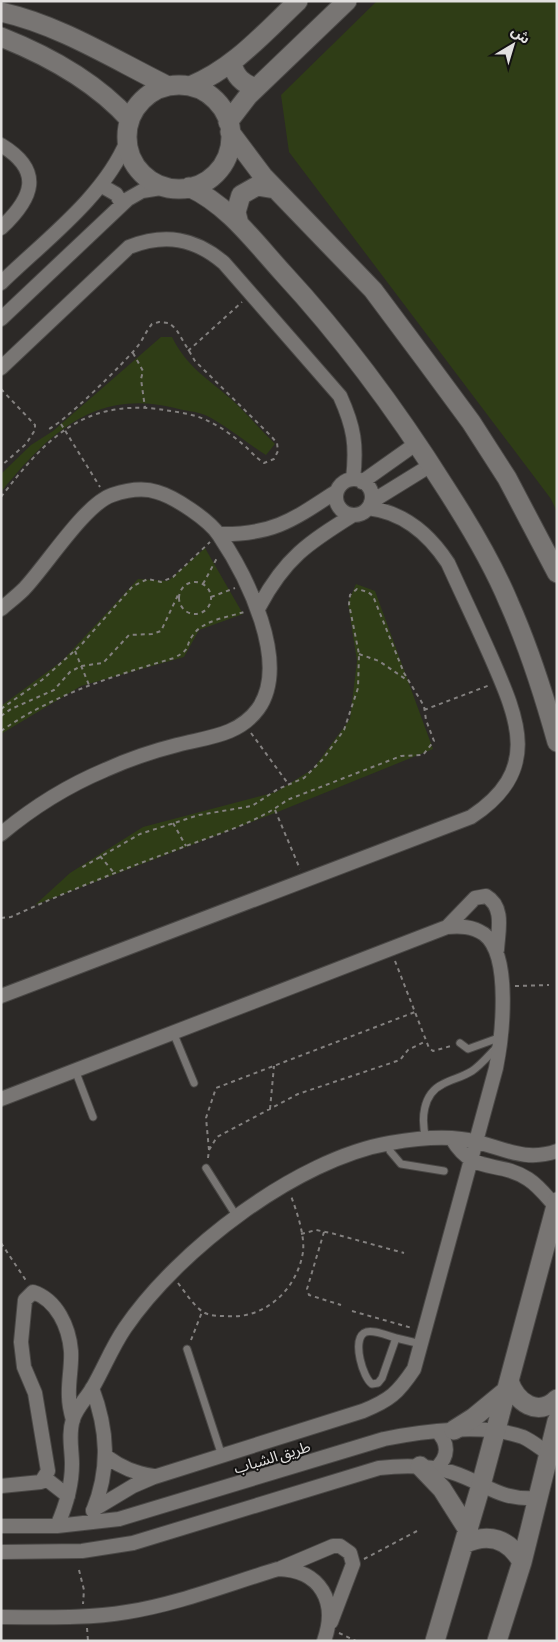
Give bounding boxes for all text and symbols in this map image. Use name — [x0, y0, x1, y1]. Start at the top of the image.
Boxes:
north arrow — [488, 20, 538, 70]
text: ش — [509, 23, 533, 47]
street label: طريق الشباب — [232, 1437, 313, 1479]

